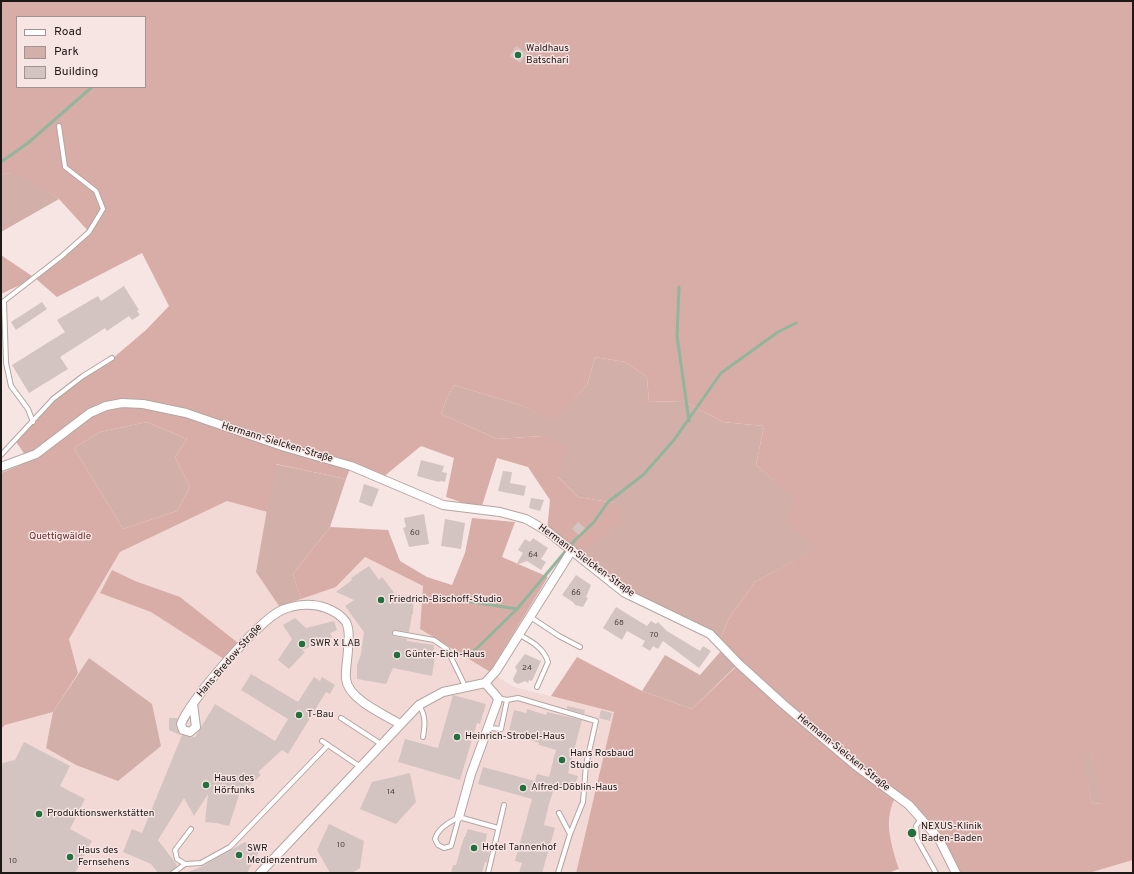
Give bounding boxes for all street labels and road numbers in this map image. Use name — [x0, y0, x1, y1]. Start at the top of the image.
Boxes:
street label: Hermann-Sielcken-Straße — [220, 420, 334, 466]
street label: Hermann-Sielcken-Straße — [535, 522, 637, 600]
street label: Hans-Bredow-Straße — [195, 622, 265, 700]
street label: Hermann-Sielcken-Straße — [794, 712, 892, 794]

